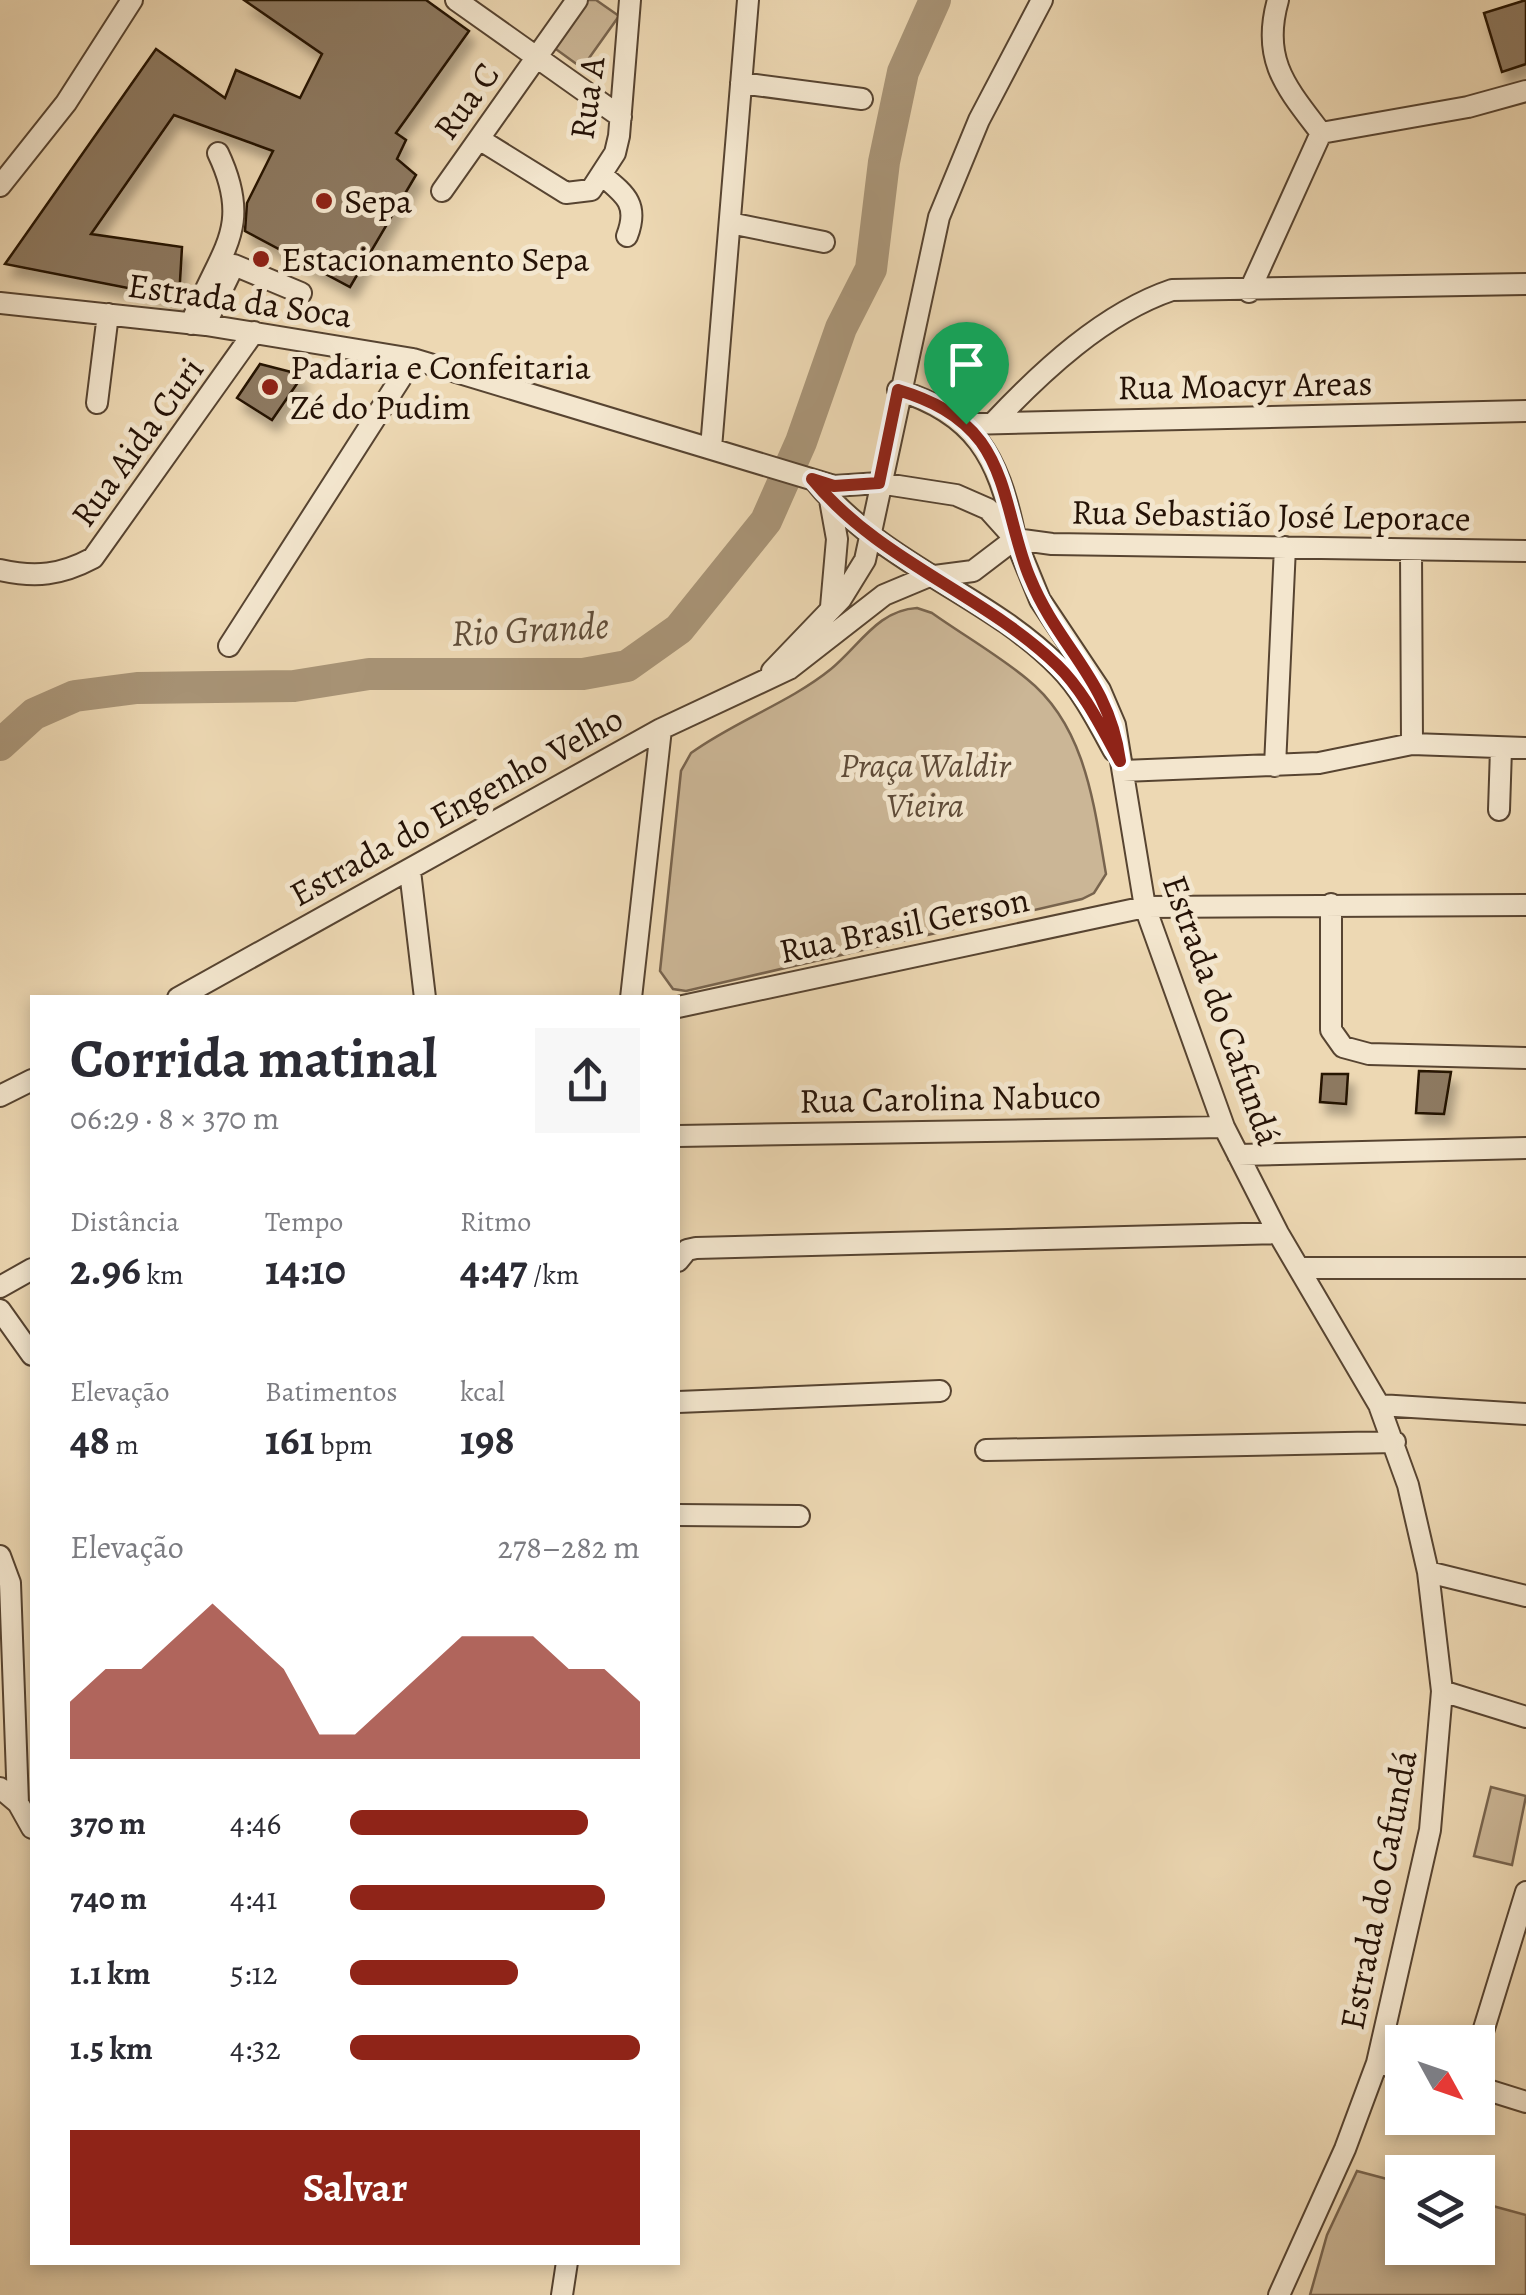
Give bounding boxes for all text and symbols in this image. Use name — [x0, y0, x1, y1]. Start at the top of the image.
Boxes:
street label: Rua C — [422, 53, 510, 149]
street label: Rua A — [557, 53, 617, 142]
place label: Sepa — [344, 177, 413, 225]
marker: Sepa — [313, 190, 335, 212]
place label: Estacionamento Sepa — [281, 235, 590, 283]
marker: Estacionamento Sepa — [250, 248, 272, 270]
street label: Estrada da Soca — [125, 261, 356, 340]
pin — [924, 322, 1009, 425]
icon: arrive — [939, 337, 994, 392]
place label: Padaria e Confeitaria Zé do Pudim — [290, 343, 592, 431]
street label: Rua Aida Curi — [59, 348, 215, 536]
street label: Rua Moacyr Areas — [1117, 359, 1373, 411]
marker: Padaria e Confeitaria Zé do Pudim — [259, 376, 281, 398]
street label: Rua Sebastião José Leporace — [1071, 488, 1471, 542]
water label: Rio Grande — [450, 599, 610, 659]
street label: Estrada do Engenho Velho — [281, 694, 631, 918]
park label: Praça Waldir Vieira — [840, 741, 1012, 829]
street label: Estrada do Cafundá — [1151, 868, 1293, 1152]
street label: Rua Brasil Gerson — [775, 875, 1033, 975]
text: Corrida matinal — [70, 1021, 437, 1096]
button: share — [535, 1028, 640, 1133]
street label: Rua Carolina Nabuco — [799, 1071, 1101, 1125]
text: 06:29 · 8 × 370 m — [70, 1096, 279, 1140]
text: Distância — [70, 1203, 179, 1241]
text: Tempo — [265, 1203, 343, 1241]
text: Ritmo — [460, 1203, 531, 1241]
text: 2.96 — [70, 1241, 141, 1298]
text: 14:10 — [265, 1241, 346, 1298]
text: 4:47 — [460, 1241, 527, 1298]
text: km — [141, 1256, 184, 1294]
text: /km — [527, 1256, 579, 1294]
text: Elevação — [70, 1373, 170, 1411]
text: Batimentos — [265, 1373, 398, 1411]
text: kcal — [460, 1373, 505, 1411]
text: 48 — [70, 1411, 110, 1468]
text: 161 — [265, 1411, 315, 1468]
text: 198 — [460, 1411, 515, 1468]
text: m — [110, 1426, 139, 1464]
text: bpm — [315, 1426, 373, 1464]
text: Elevação — [70, 1525, 184, 1569]
text: 278–282 m — [498, 1525, 640, 1569]
street label: Estrada do Cafundá — [1327, 1745, 1429, 2034]
text: 370 m — [70, 1801, 146, 1845]
text: 4:46 — [230, 1801, 281, 1845]
text: 740 m — [70, 1876, 147, 1920]
text: 4:41 — [230, 1876, 278, 1920]
text: 1.1 km — [70, 1951, 151, 1995]
text: 5:12 — [230, 1951, 278, 1995]
north arrow — [1385, 2025, 1495, 2135]
map controls — [1385, 2025, 1495, 2265]
text: 1.5 km — [70, 2026, 153, 2070]
text: 4:32 — [230, 2026, 281, 2070]
button: Salvar — [70, 2130, 640, 2245]
button: layers — [1385, 2155, 1495, 2265]

